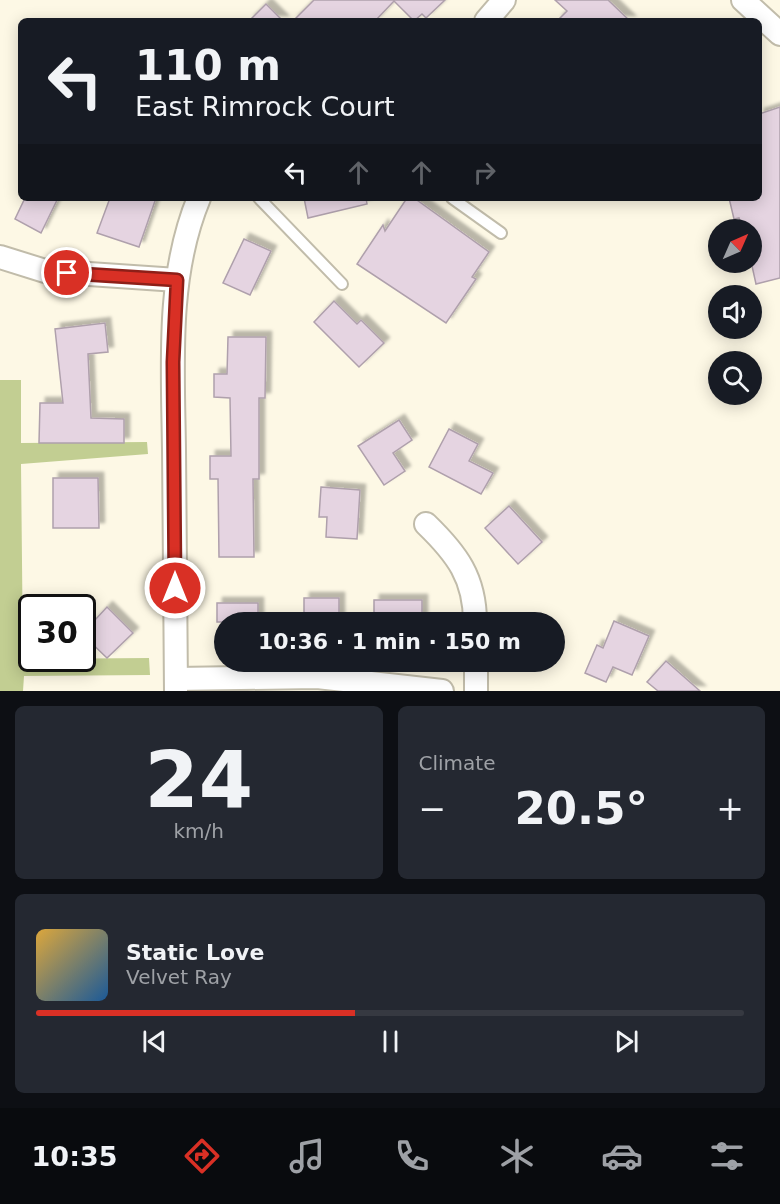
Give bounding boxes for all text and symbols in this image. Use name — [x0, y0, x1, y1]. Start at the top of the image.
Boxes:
text: 110 m — [135, 41, 281, 90]
icon: left — [36, 42, 114, 120]
text: East Rimrock Court — [135, 91, 395, 122]
icon: left — [279, 156, 312, 189]
icon: ahead — [342, 156, 375, 189]
icon: ahead — [405, 156, 438, 189]
icon: right — [468, 156, 501, 189]
north arrow — [708, 219, 762, 273]
map controls — [708, 219, 762, 405]
pin — [41, 247, 92, 298]
icon: arrive — [50, 256, 83, 289]
button: sound — [708, 285, 762, 339]
button: search — [708, 351, 762, 405]
position arrow — [143, 556, 207, 620]
speed limit sign: 30 — [18, 594, 96, 672]
text: 10:36 · 1 min · 150 m — [258, 629, 521, 654]
text: 24 — [144, 735, 253, 825]
text: Climate — [419, 751, 495, 775]
text: 20.5° — [514, 782, 648, 835]
text: − — [419, 789, 446, 828]
text: + — [716, 789, 744, 828]
text: km/h — [174, 819, 224, 843]
text: Static Love — [126, 940, 264, 965]
text: Velvet Ray — [126, 965, 232, 989]
icon: previous — [138, 1025, 171, 1058]
icon: pause — [374, 1025, 407, 1058]
icon: next — [610, 1025, 643, 1058]
icon: directions — [181, 1135, 223, 1177]
icon: music — [286, 1135, 328, 1177]
icon: phone — [391, 1135, 433, 1177]
icon: climate — [496, 1135, 538, 1177]
icon: car — [601, 1135, 643, 1177]
icon: filters — [706, 1135, 748, 1177]
text: 10:35 — [32, 1141, 118, 1172]

